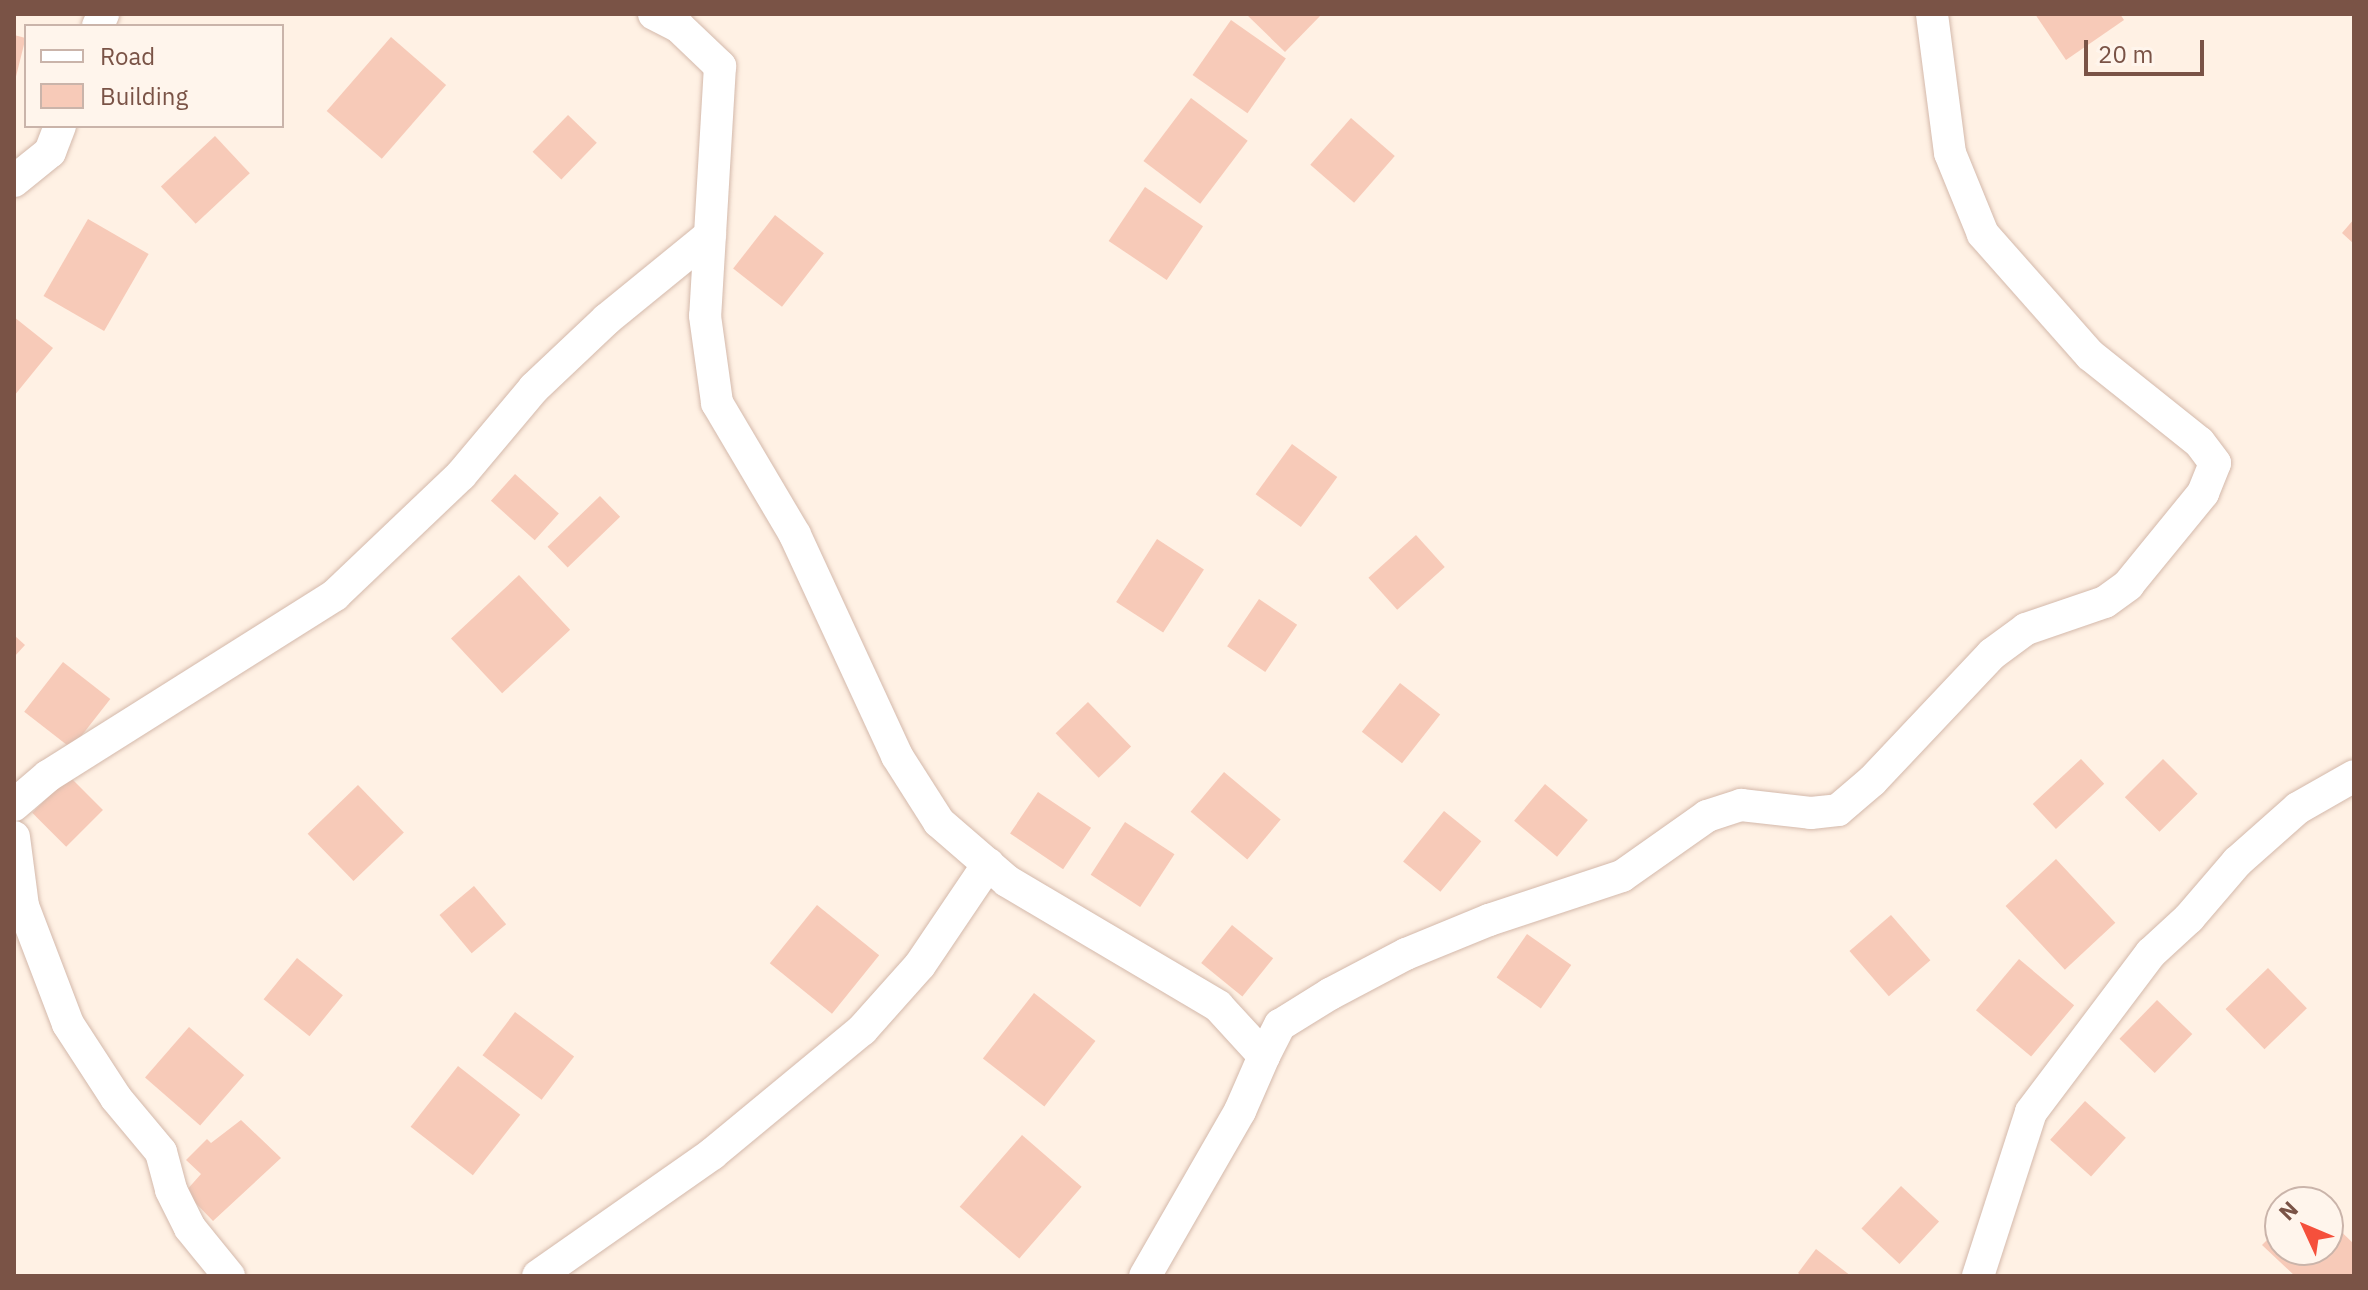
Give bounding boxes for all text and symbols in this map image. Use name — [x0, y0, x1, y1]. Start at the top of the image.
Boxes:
legend — [24, 24, 284, 128]
scale bar — [2088, 24, 2208, 74]
text: 20 m — [2098, 38, 2153, 70]
text: Road — [100, 40, 155, 72]
text: Building — [100, 80, 188, 112]
north arrow — [2264, 1186, 2344, 1266]
text: N — [2272, 1195, 2304, 1226]

